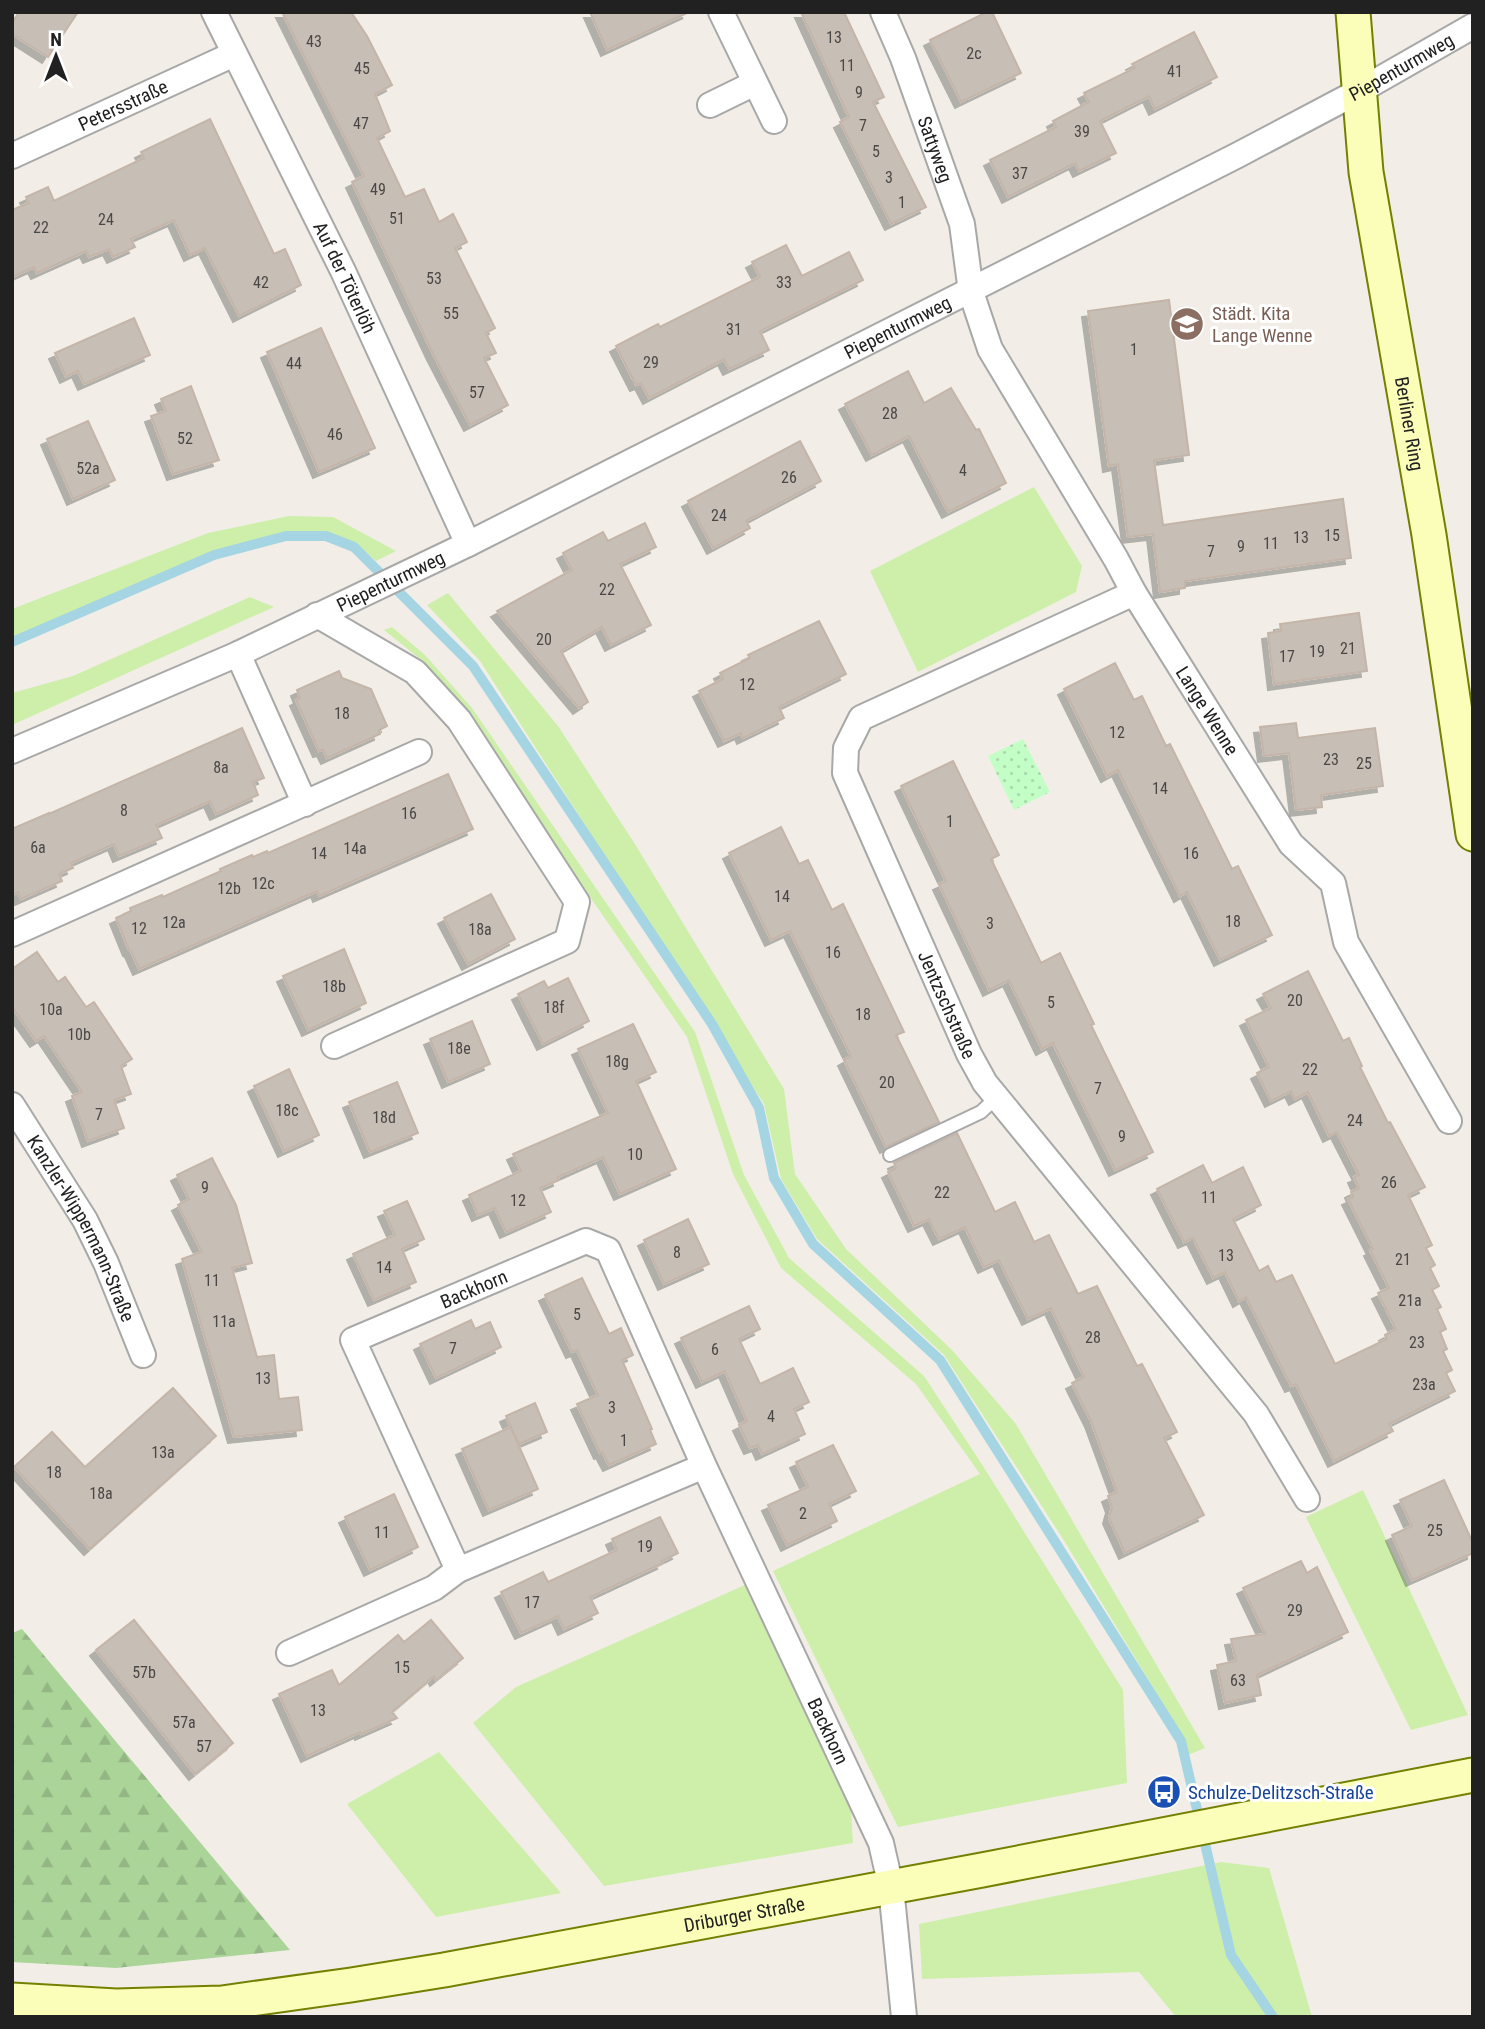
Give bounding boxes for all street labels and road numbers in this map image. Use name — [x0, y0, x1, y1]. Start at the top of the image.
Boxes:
street label: Piepenturmweg — [1345, 28, 1458, 106]
street label: Petersstraße — [75, 75, 172, 136]
street label: Sattyweg — [913, 113, 957, 186]
street label: Auf der Töterlöh — [308, 218, 381, 337]
street label: Piepenturmweg — [840, 291, 955, 364]
street label: Berliner Ring — [1390, 375, 1429, 473]
street label: Piepenturmweg — [333, 546, 448, 617]
street label: Lange Wenne — [1171, 662, 1244, 760]
street label: Jentzschstraße — [913, 947, 981, 1062]
street label: Kanzler-Wippermann-Straße — [22, 1131, 139, 1325]
street label: Backhorn — [437, 1265, 511, 1314]
street label: Backhorn — [803, 1694, 853, 1768]
street label: Driburger Straße — [682, 1892, 807, 1937]

